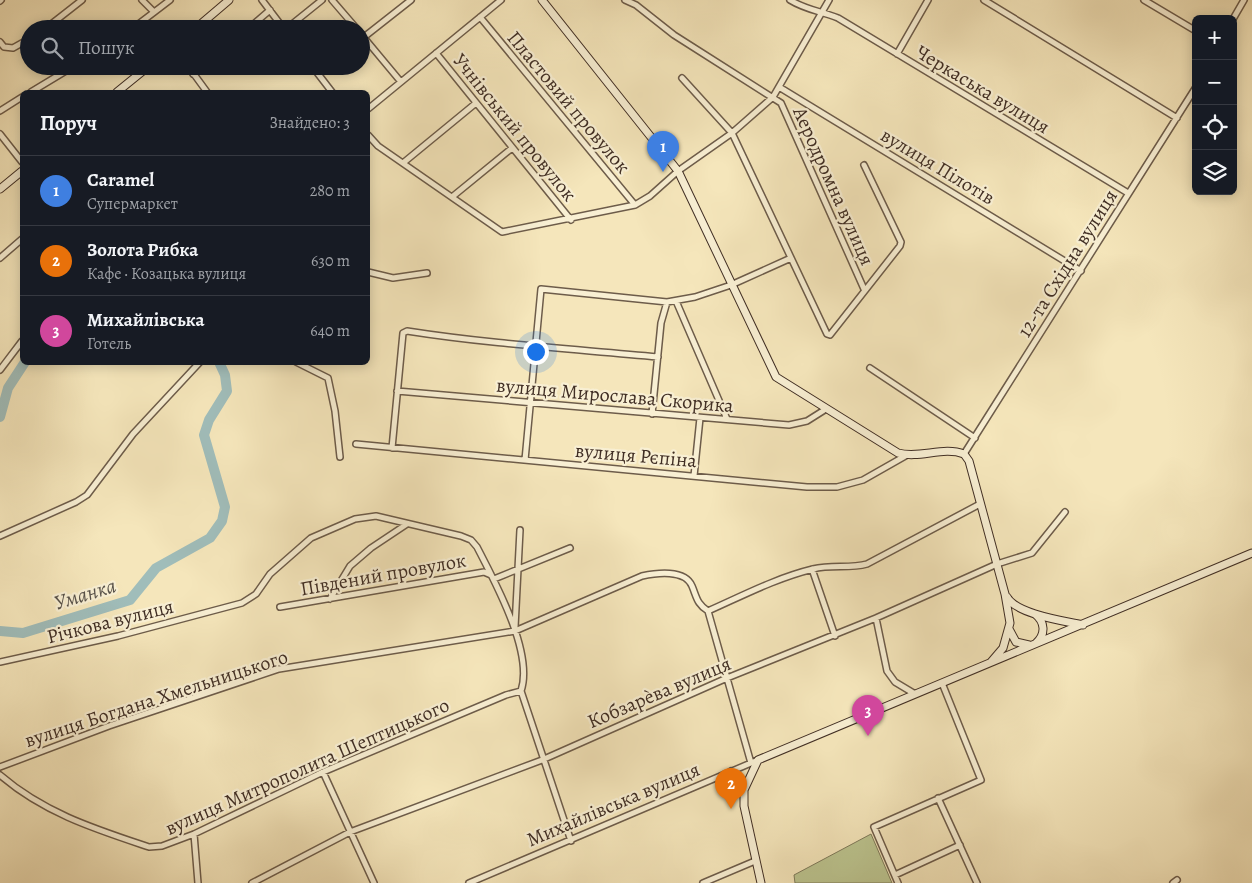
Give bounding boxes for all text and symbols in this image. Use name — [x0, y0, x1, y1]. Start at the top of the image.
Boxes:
map controls — [1192, 15, 1237, 195]
button: + — [1192, 15, 1237, 60]
search box — [20, 20, 370, 75]
street label: Пластовий провулок — [501, 25, 636, 180]
icon: search — [38, 34, 66, 62]
text: Пошук — [78, 35, 135, 61]
street label: Черкаська вулиця — [911, 39, 1055, 140]
street label: Учнівський провулок — [446, 48, 583, 207]
button: − — [1192, 60, 1237, 105]
street label: Аеродромна вулиця — [786, 102, 881, 270]
button: locate — [1192, 105, 1237, 150]
text: Поруч — [40, 109, 97, 137]
text: Знайдено: 3 — [269, 112, 350, 134]
street label: вулиця Пілотів — [876, 122, 1000, 211]
pin: 1 — [647, 131, 679, 172]
button: layers — [1192, 150, 1237, 195]
text: Caramel — [87, 167, 154, 193]
text: 1 — [53, 180, 59, 202]
text: 280 m — [310, 180, 350, 202]
street label: 12-та Східна вулиця — [1011, 184, 1124, 342]
text: Супермаркет — [87, 193, 178, 215]
text: Золота Рибка — [87, 237, 198, 263]
text: 2 — [52, 250, 60, 272]
text: 630 m — [311, 250, 350, 272]
text: Кафе · Козацька вулиця — [87, 263, 246, 285]
text: Михайлівська — [87, 307, 205, 333]
text: 3 — [53, 320, 59, 342]
text: 640 m — [310, 320, 350, 342]
text: Готель — [87, 333, 131, 355]
your location — [523, 339, 549, 365]
street label: вулиця Мирослава Скорика — [495, 372, 736, 419]
street label: вулиця Рєпіна — [574, 437, 699, 474]
street label: Південий провулок — [298, 547, 468, 602]
water label: Уманка — [51, 571, 120, 617]
street label: Річкова вулиця — [44, 593, 176, 650]
street label: вулиця Богдана Хмельницького — [21, 643, 291, 754]
street label: Кобзарèва вулиця — [583, 650, 735, 735]
street label: вулиця Митрополита Шептицького — [161, 691, 454, 842]
pin: 3 — [852, 695, 884, 736]
street label: Михайлівська вулиця — [523, 756, 704, 853]
pin: 2 — [715, 768, 747, 809]

